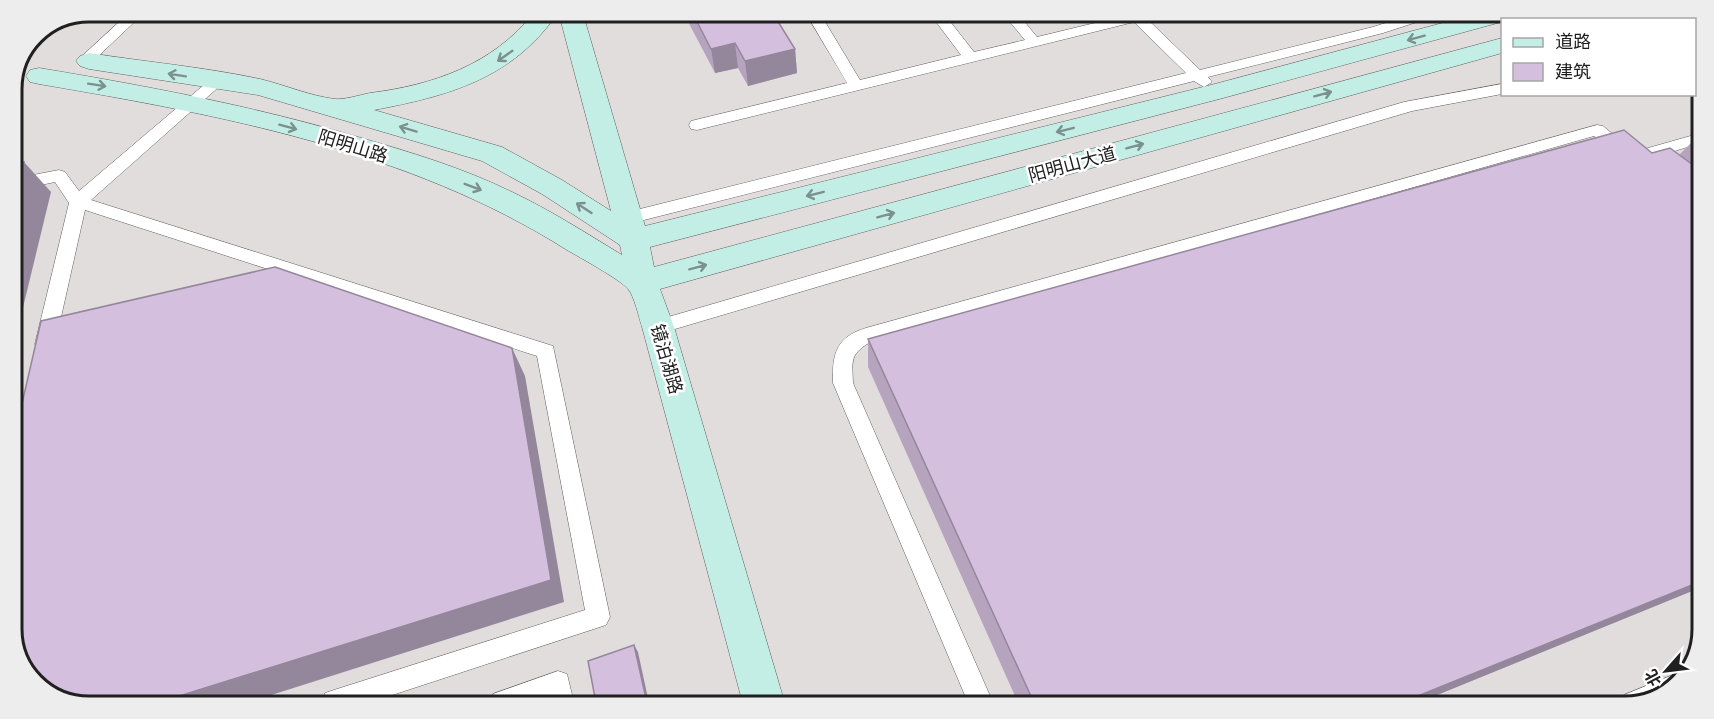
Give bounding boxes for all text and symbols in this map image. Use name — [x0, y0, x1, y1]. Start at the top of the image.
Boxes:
legend — [1501, 18, 1696, 96]
text: 道路 — [1555, 30, 1591, 53]
one-way arrow — [1407, 33, 1426, 44]
one-way arrow — [498, 50, 514, 62]
text: 建筑 — [1555, 60, 1591, 83]
one-way arrow — [168, 69, 188, 80]
one-way arrow — [87, 80, 107, 91]
one-way arrow — [1313, 88, 1332, 100]
one-way arrow — [278, 121, 297, 133]
one-way arrow — [399, 122, 418, 133]
street label: 阳明山路 — [315, 124, 391, 168]
one-way arrow — [1056, 125, 1075, 137]
one-way arrow — [1125, 140, 1144, 151]
street label: 阳明山大道 — [1026, 141, 1118, 187]
one-way arrow — [463, 182, 482, 193]
one-way arrow — [806, 188, 825, 200]
one-way arrow — [577, 202, 593, 214]
one-way arrow — [876, 209, 895, 220]
one-way arrow — [688, 261, 707, 272]
street label: 镜泊湖路 — [646, 321, 688, 397]
north arrow — [1636, 641, 1696, 701]
text: 北 — [1640, 666, 1665, 690]

